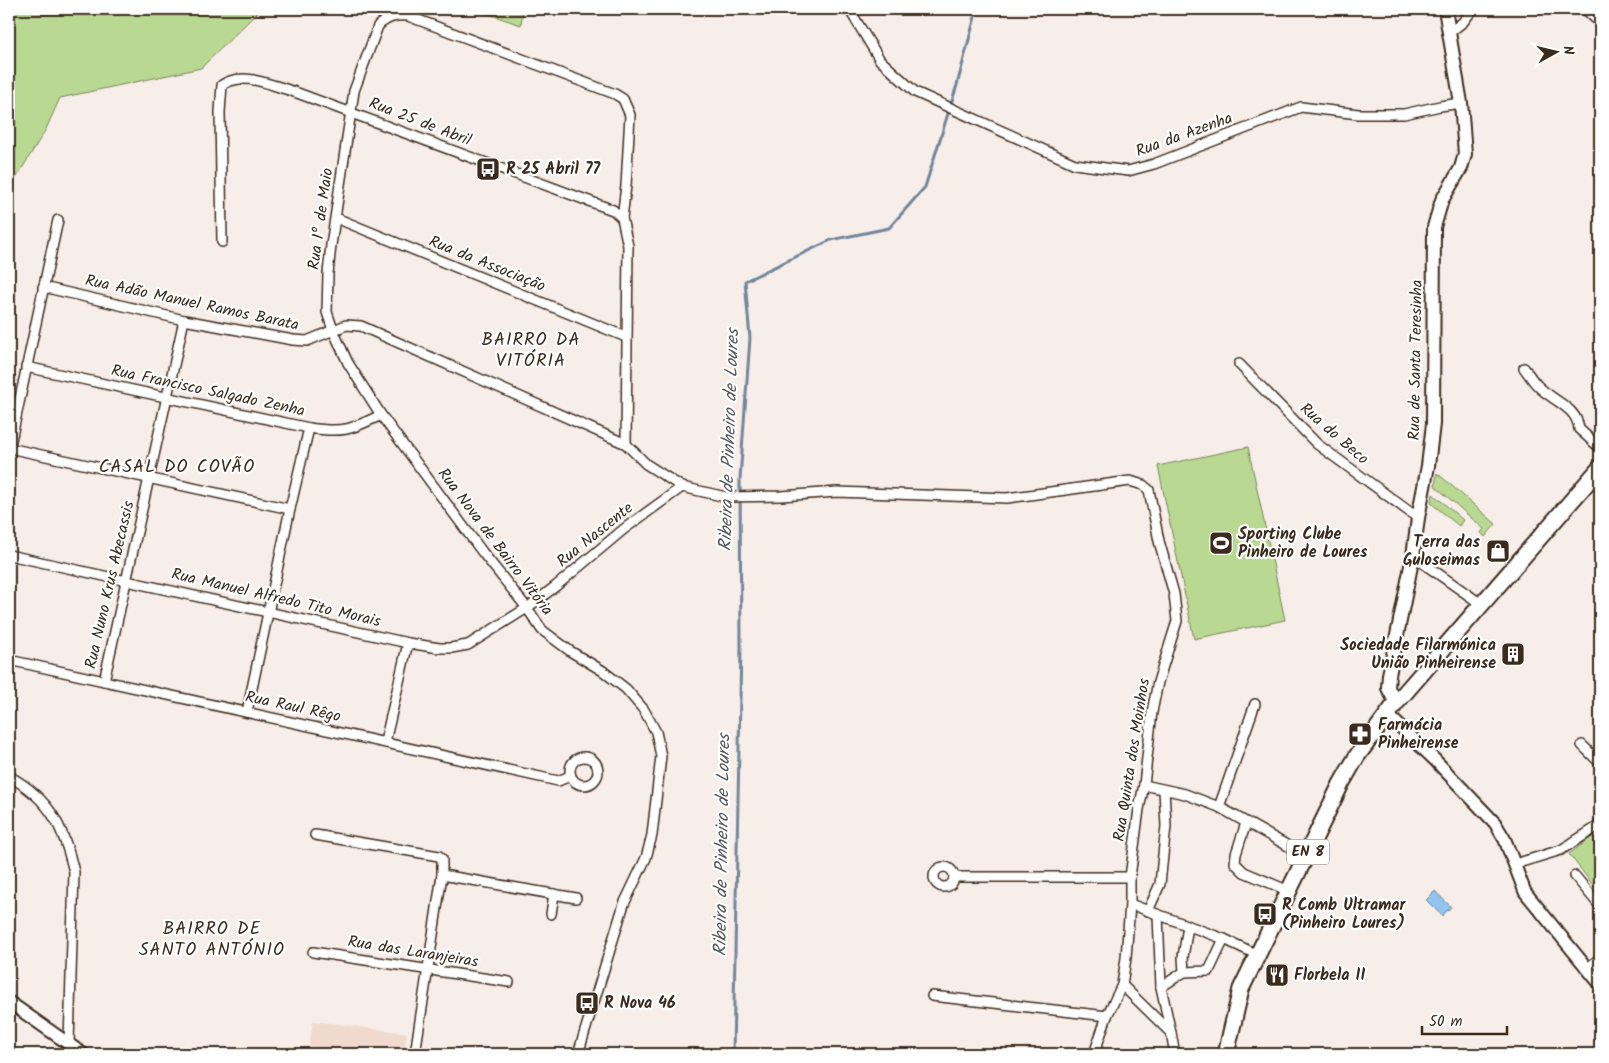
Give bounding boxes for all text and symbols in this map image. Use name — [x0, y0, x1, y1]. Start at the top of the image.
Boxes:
north arrow — [1532, 28, 1582, 78]
text: N — [1556, 44, 1579, 56]
street label: Rua 25 de Abril — [365, 91, 475, 153]
street label: Rua da Azenha — [1132, 106, 1236, 164]
bus stop icon: R 25 Abril 77 — [475, 156, 501, 182]
place label: R 25 Abril 77 — [506, 157, 600, 182]
street label: Rua 1º de Maio — [301, 167, 341, 271]
street label: Rua da Associação — [425, 229, 549, 299]
street label: Rua Adão Manuel Ramos Barata — [83, 268, 301, 338]
street label: Rua de Santa Teresinha — [1402, 279, 1430, 441]
district label: BAIRRO DA VITÓRIA — [482, 326, 580, 376]
water label: Ribeira de Pinheiro de Loures — [712, 326, 748, 552]
street label: Rua Francisco Salgado Zenha — [109, 358, 307, 424]
street label: Rua do Beco — [1294, 397, 1374, 471]
district label: CASAL DO COVÃO — [99, 453, 255, 482]
street label: Rua Nova de Bairro Vitória — [431, 463, 559, 621]
street label: Rua Nascente — [551, 496, 639, 574]
street label: Rua Nuno Krus Abecassis — [79, 498, 142, 671]
place label: Sporting Clube Pinheiro de Loures — [1238, 522, 1368, 565]
sports icon: Sporting Clube Pinheiro de Loures — [1208, 530, 1234, 556]
place label: Terra das Guloseimas — [1403, 530, 1481, 573]
shop icon: Terra das Guloseimas — [1485, 538, 1511, 564]
street label: Rua Manuel Alfredo Tito Morais — [169, 562, 383, 634]
place label: Sociedade Filarmónica União Pinheirense — [1340, 633, 1496, 676]
building icon: Sociedade Filarmónica União Pinheirense — [1500, 641, 1526, 667]
street label: Rua Quinta dos Moinhos — [1107, 677, 1157, 843]
street label: Rua Raul Rêgo — [243, 685, 343, 729]
place label: Farmácia Pinheirense — [1378, 713, 1459, 756]
pharmacy icon: Farmácia Pinheirense — [1347, 721, 1373, 747]
water label: Ribeira de Pinheiro de Loures — [707, 731, 739, 956]
road number: EN 8 — [1287, 840, 1329, 864]
place label: R Comb Ultramar (Pinheiro Loures) — [1282, 893, 1406, 936]
bus stop icon: R Comb Ultramar (Pinheiro Loures) — [1252, 901, 1278, 927]
district label: BAIRRO DE SANTO ANTÓNIO — [139, 915, 285, 965]
street label: Rua das Laranjeiras — [346, 929, 480, 975]
restaurant icon: Florbela II — [1264, 962, 1290, 988]
place label: Florbela II — [1294, 963, 1365, 988]
bus stop icon: R Nova 46 — [574, 990, 600, 1016]
place label: R Nova 46 — [604, 991, 676, 1016]
scale bar — [1422, 1003, 1506, 1035]
text: 50 m — [1429, 1010, 1463, 1034]

